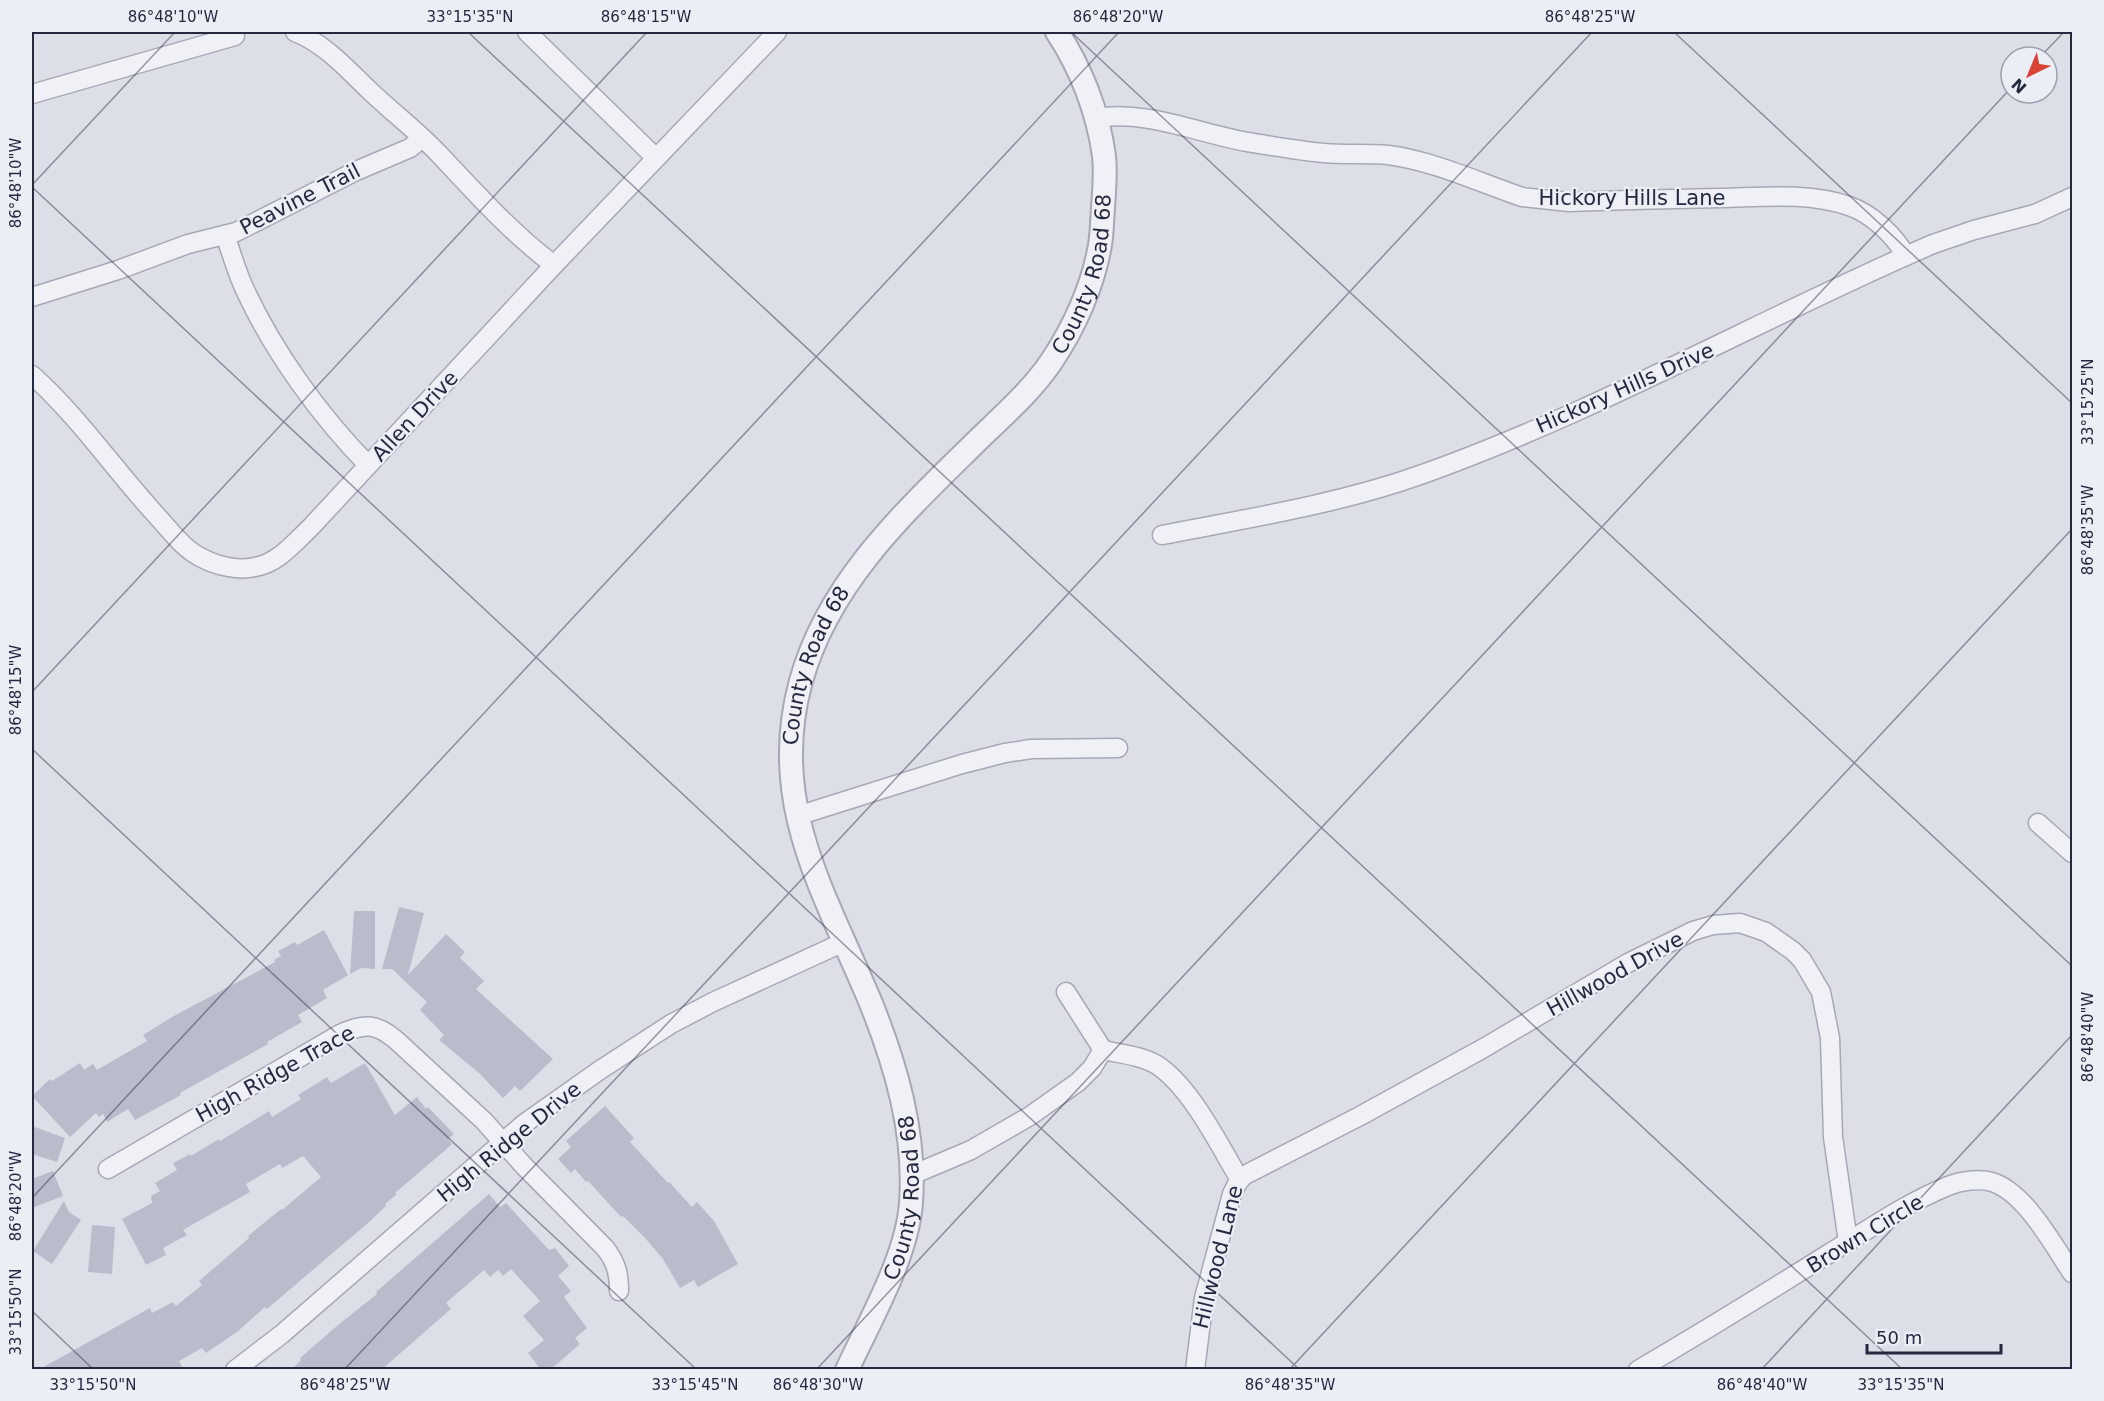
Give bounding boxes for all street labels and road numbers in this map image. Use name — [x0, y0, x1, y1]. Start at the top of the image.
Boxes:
street label: Peavine Trail — [236, 158, 364, 240]
street label: Hickory Hills Lane — [1539, 186, 1725, 210]
street label: County Road 68 — [1047, 193, 1116, 359]
street label: Hickory Hills Drive — [1532, 338, 1718, 438]
street label: Allen Drive — [367, 366, 463, 466]
street label: County Road 68 — [779, 582, 854, 746]
street label: Hillwood Drive — [1543, 927, 1687, 1021]
street label: High Ridge Trace — [192, 1021, 358, 1127]
street label: High Ridge Drive — [432, 1077, 586, 1207]
street label: County Road 68 — [879, 1113, 924, 1284]
street label: Hillwood Lane — [1189, 1183, 1247, 1331]
street label: Brown Circle — [1802, 1190, 1928, 1278]

